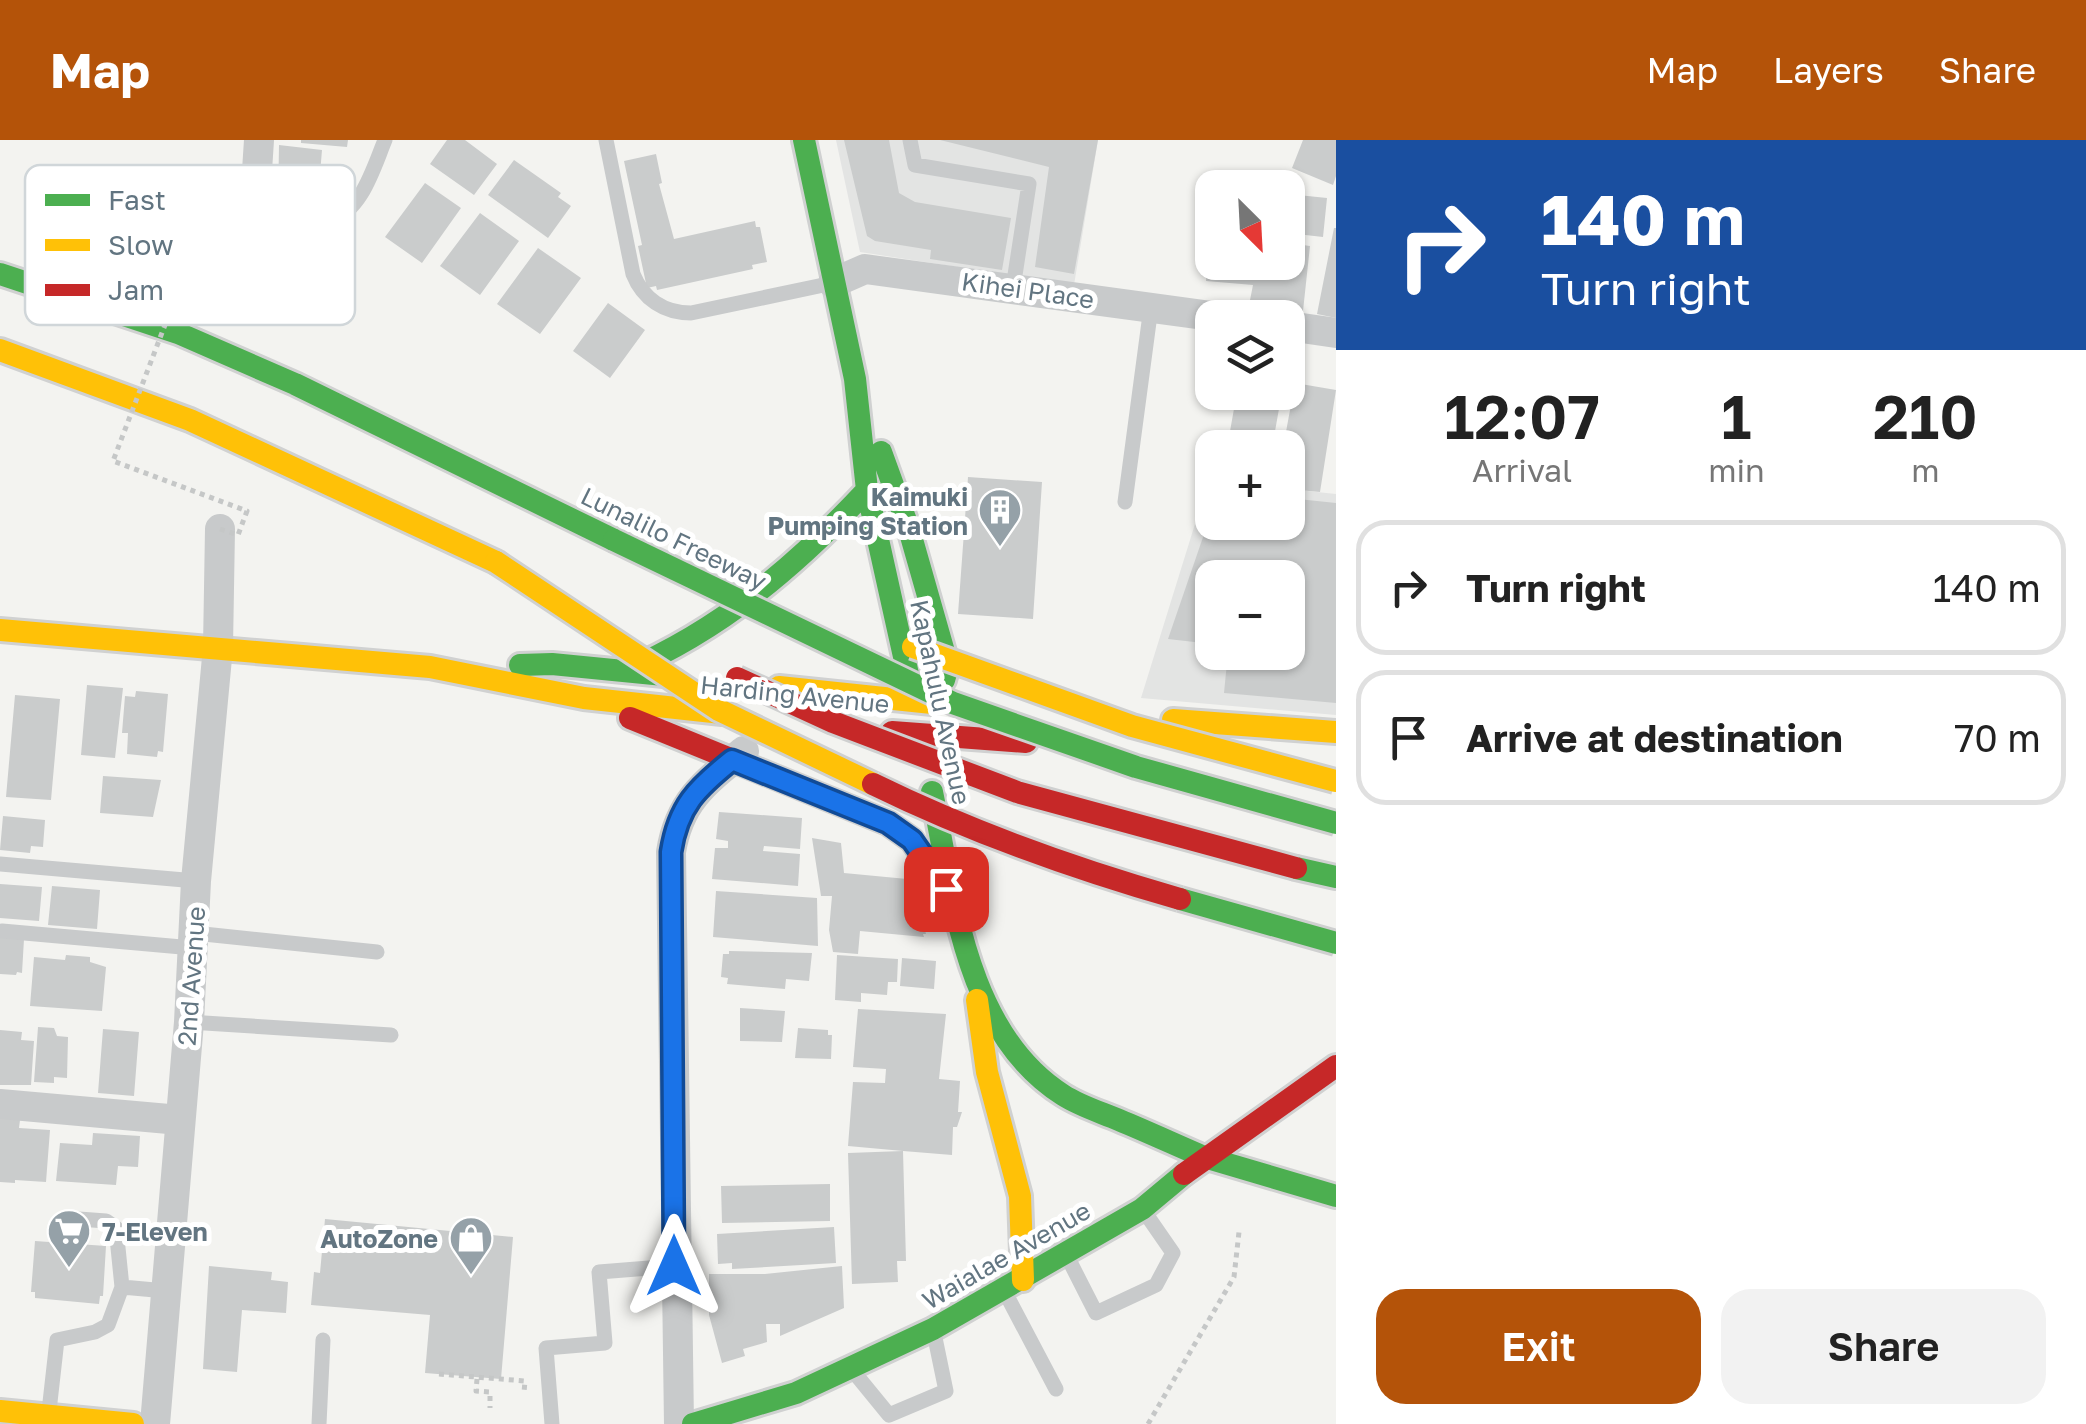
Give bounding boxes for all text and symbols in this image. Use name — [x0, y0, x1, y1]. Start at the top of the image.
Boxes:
text: Map — [50, 41, 150, 99]
text: Map — [1647, 49, 1718, 91]
text: Layers — [1773, 49, 1884, 91]
text: Share — [1939, 49, 2036, 91]
legend — [25, 165, 355, 325]
north arrow — [1195, 170, 1305, 280]
map controls — [1195, 170, 1305, 670]
text: 140 m — [1541, 176, 1745, 260]
icon: right — [1376, 180, 1506, 310]
text: Fast — [108, 183, 166, 216]
text: Slow — [108, 228, 174, 261]
text: Turn right — [1541, 261, 1751, 315]
street label: Kihei Place — [960, 265, 1096, 315]
text: Jam — [108, 273, 164, 306]
button: layers — [1195, 300, 1305, 410]
text: 12:07 — [1444, 380, 1600, 452]
text: 1 — [1721, 380, 1752, 452]
text: 210 — [1873, 380, 1978, 452]
button: + — [1195, 430, 1305, 540]
text: Arrival — [1472, 451, 1572, 489]
text: min — [1708, 451, 1765, 489]
text: m — [1911, 451, 1940, 489]
street label: Lunalilo Freeway — [576, 480, 772, 596]
place label: Kaimuki Pumping Station — [768, 481, 968, 541]
building icon: Kaimuki Pumping Station — [977, 487, 1023, 548]
button: − — [1195, 560, 1305, 670]
icon: right — [1381, 560, 1436, 615]
text: Turn right — [1466, 565, 1646, 610]
text: 140 m — [1933, 565, 2041, 610]
street label: Kapahulu Avenue — [904, 597, 978, 807]
street label: Harding Avenue — [699, 669, 891, 719]
icon: arrive — [1381, 710, 1436, 765]
text: Arrive at destination — [1466, 715, 1843, 760]
text: 70 m — [1954, 715, 2041, 760]
pin — [904, 847, 989, 932]
icon: arrive — [919, 862, 974, 917]
street label: 2nd Avenue — [171, 905, 211, 1047]
street label: Waialae Avenue — [916, 1194, 1096, 1316]
supermarket icon: 7-Eleven — [46, 1208, 92, 1269]
position arrow — [622, 1214, 726, 1318]
shop icon: AutoZone — [448, 1215, 494, 1276]
place label: 7-Eleven — [102, 1216, 208, 1247]
place label: AutoZone — [320, 1223, 438, 1254]
button: Exit — [1376, 1289, 1701, 1404]
button: Share — [1721, 1289, 2046, 1404]

